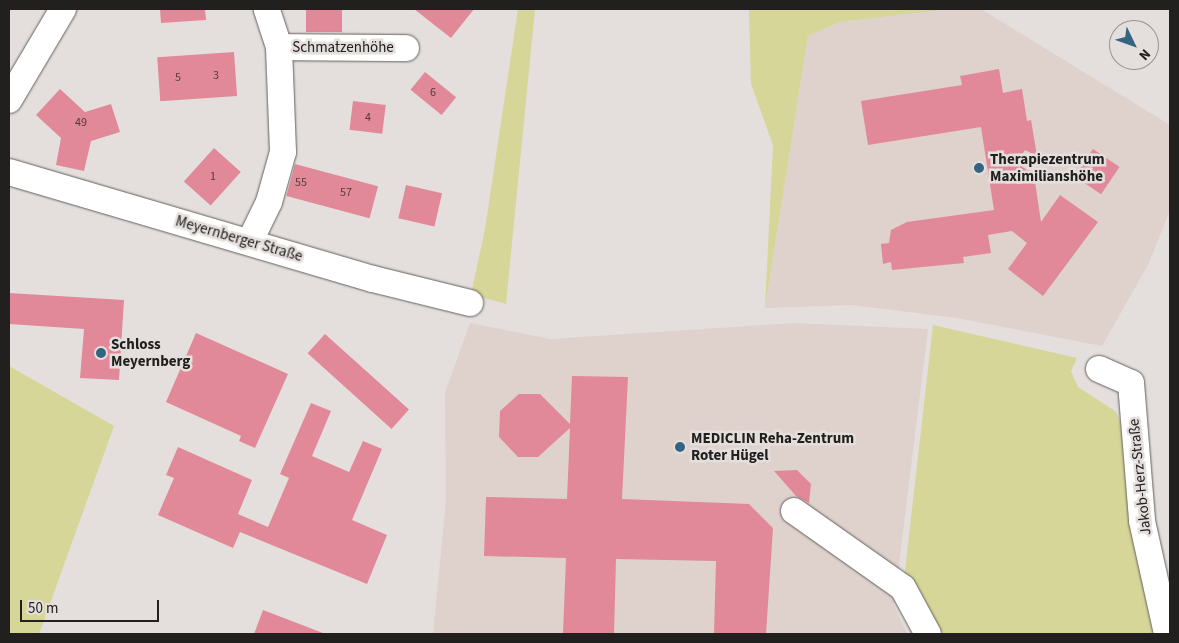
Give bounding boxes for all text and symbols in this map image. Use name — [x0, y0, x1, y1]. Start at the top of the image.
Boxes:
north arrow — [1109, 20, 1159, 70]
street label: Schmatzenhöhe — [292, 39, 394, 57]
text: N — [1134, 44, 1155, 65]
house number: 3 — [213, 69, 219, 83]
house number: 5 — [175, 71, 181, 85]
house number: 6 — [430, 86, 436, 100]
house number: 4 — [365, 111, 371, 125]
house number: 49 — [75, 116, 87, 130]
place label: Therapiezentrum Maximilianshöhe — [990, 150, 1105, 185]
marker: Therapiezentrum Maximilianshöhe — [972, 161, 986, 175]
house number: 1 — [210, 170, 216, 184]
house number: 55 — [295, 176, 307, 190]
house number: 57 — [340, 186, 352, 200]
street label: Meyernberger Straße — [173, 212, 305, 266]
place label: Schloss Meyernberg — [111, 335, 190, 370]
marker: Schloss Meyernberg — [95, 347, 107, 359]
street label: Jakob-Herz-Straße — [1125, 418, 1155, 536]
place label: MEDICLIN Reha-Zentrum Roter Hügel — [691, 429, 854, 464]
marker: MEDICLIN Reha-Zentrum Roter Hügel — [673, 440, 687, 454]
scale bar — [22, 590, 161, 622]
text: 50 m — [28, 598, 58, 619]

